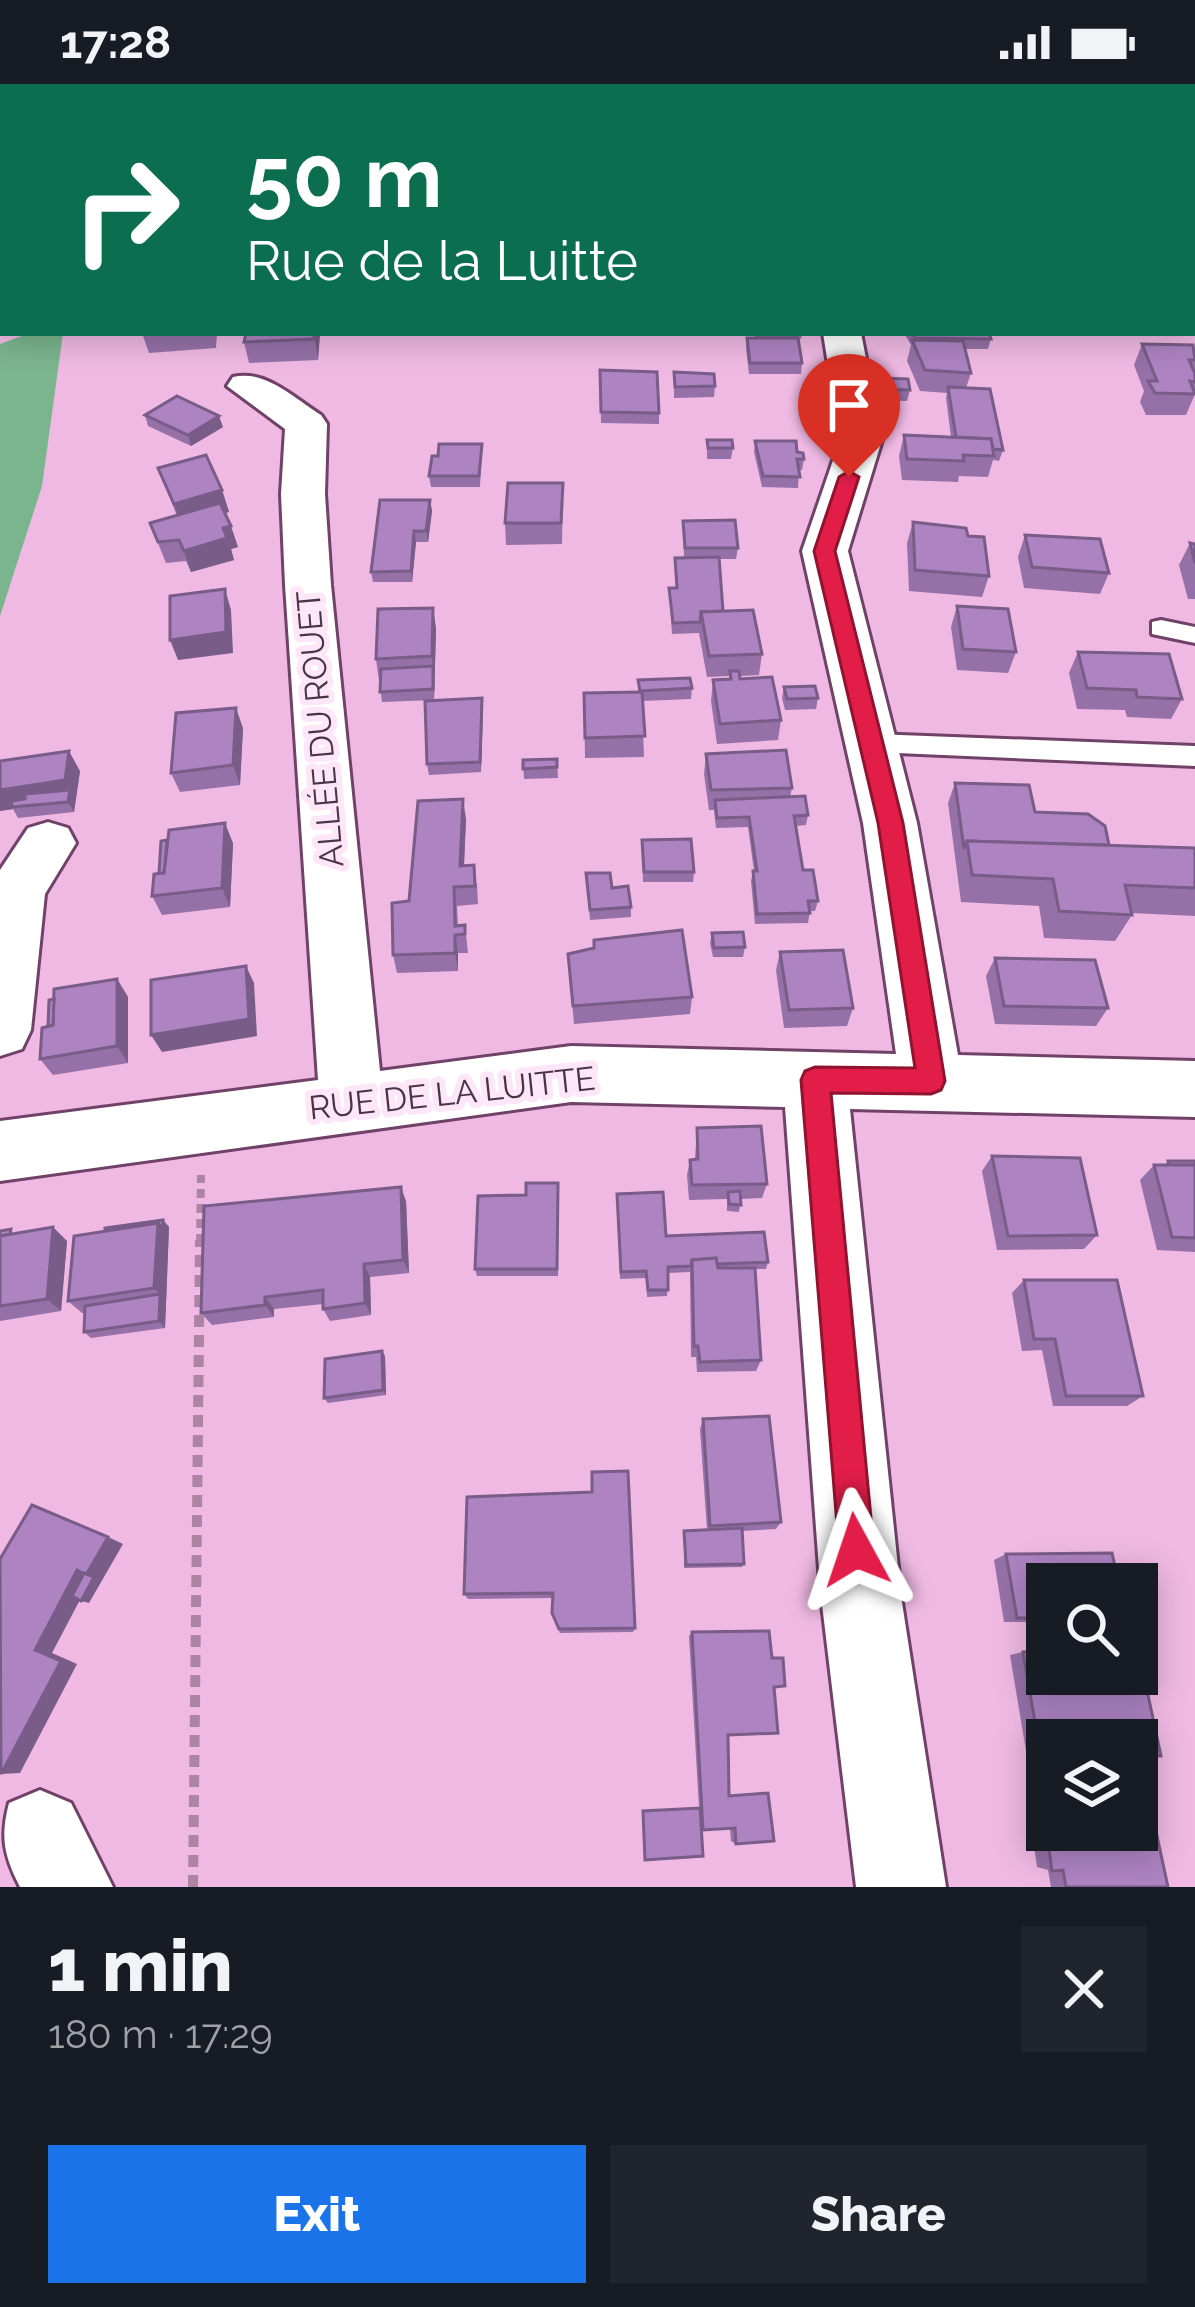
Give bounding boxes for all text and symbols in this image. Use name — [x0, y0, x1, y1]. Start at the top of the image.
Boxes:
text: 17:28 — [60, 16, 171, 69]
text: 50 m — [246, 128, 442, 227]
icon: right — [48, 132, 204, 288]
text: Rue de la Luitte — [246, 229, 638, 293]
pin — [798, 354, 900, 477]
icon: arrive — [816, 372, 882, 438]
street label: ALLÉE DU ROUET — [288, 589, 352, 869]
street label: RUE DE LA LUITTE — [307, 1059, 597, 1127]
position arrow — [793, 1487, 919, 1613]
map controls — [1026, 1563, 1158, 1851]
button: search — [1026, 1563, 1158, 1695]
button: layers — [1026, 1719, 1158, 1851]
text: 1 min — [48, 1923, 233, 2008]
button: close — [1021, 1926, 1147, 2052]
text: 180 m · 17:29 — [48, 2011, 273, 2057]
button: Exit — [48, 2145, 586, 2283]
button: Share — [610, 2145, 1147, 2283]

